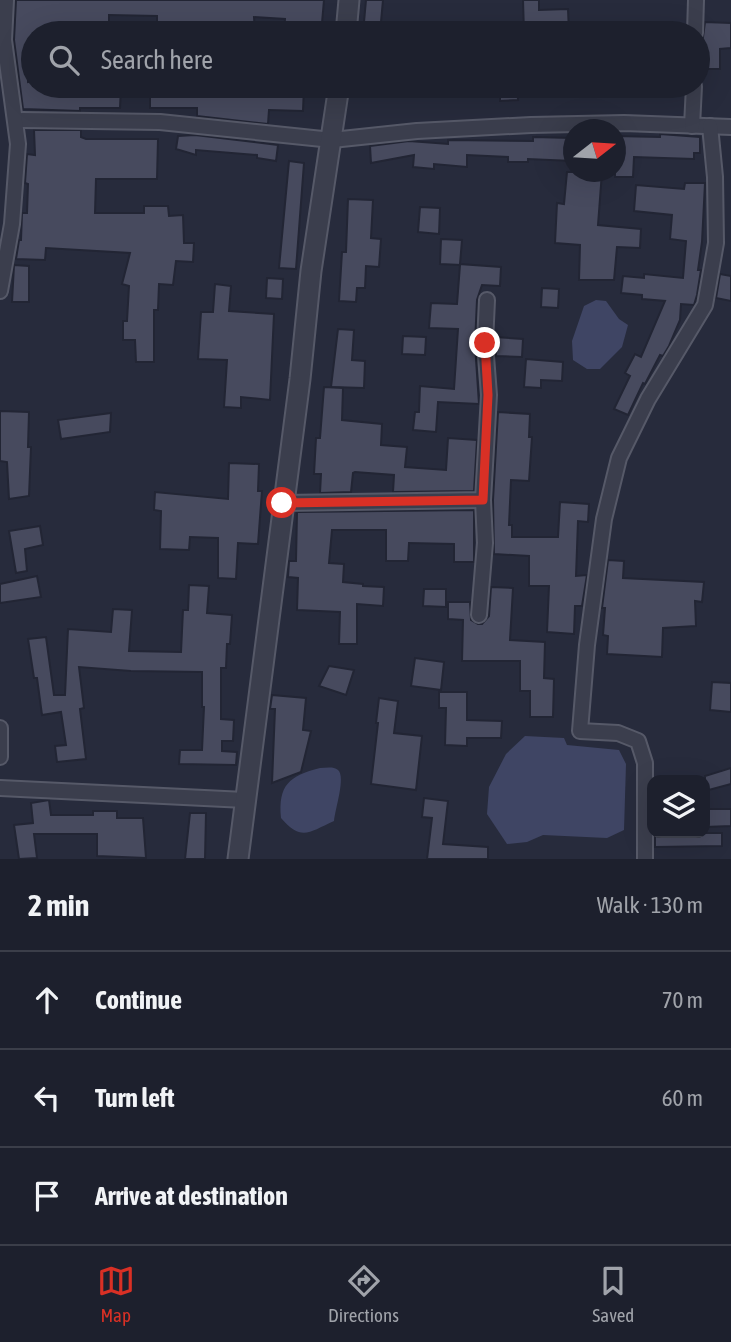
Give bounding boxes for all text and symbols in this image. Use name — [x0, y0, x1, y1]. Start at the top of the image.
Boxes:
search box — [21, 21, 710, 98]
icon: search — [45, 41, 83, 79]
text: Search here — [101, 45, 213, 75]
north arrow — [563, 119, 626, 182]
route end — [469, 327, 500, 358]
route start — [266, 487, 297, 518]
map controls — [647, 775, 710, 838]
button: layers — [647, 775, 710, 838]
text: 2 min — [28, 888, 89, 922]
text: Walk · 130 m — [597, 892, 703, 918]
icon: ahead — [28, 981, 66, 1019]
text: Continue — [95, 985, 182, 1015]
text: 70 m — [662, 987, 703, 1013]
icon: left — [28, 1079, 66, 1117]
text: Turn left — [95, 1083, 175, 1113]
text: 60 m — [662, 1085, 703, 1111]
icon: arrive — [28, 1177, 66, 1215]
text: Arrive at destination — [95, 1181, 288, 1211]
tab: Map — [97, 1262, 135, 1326]
tab: Directions — [328, 1262, 399, 1326]
tab: Saved — [592, 1262, 634, 1326]

